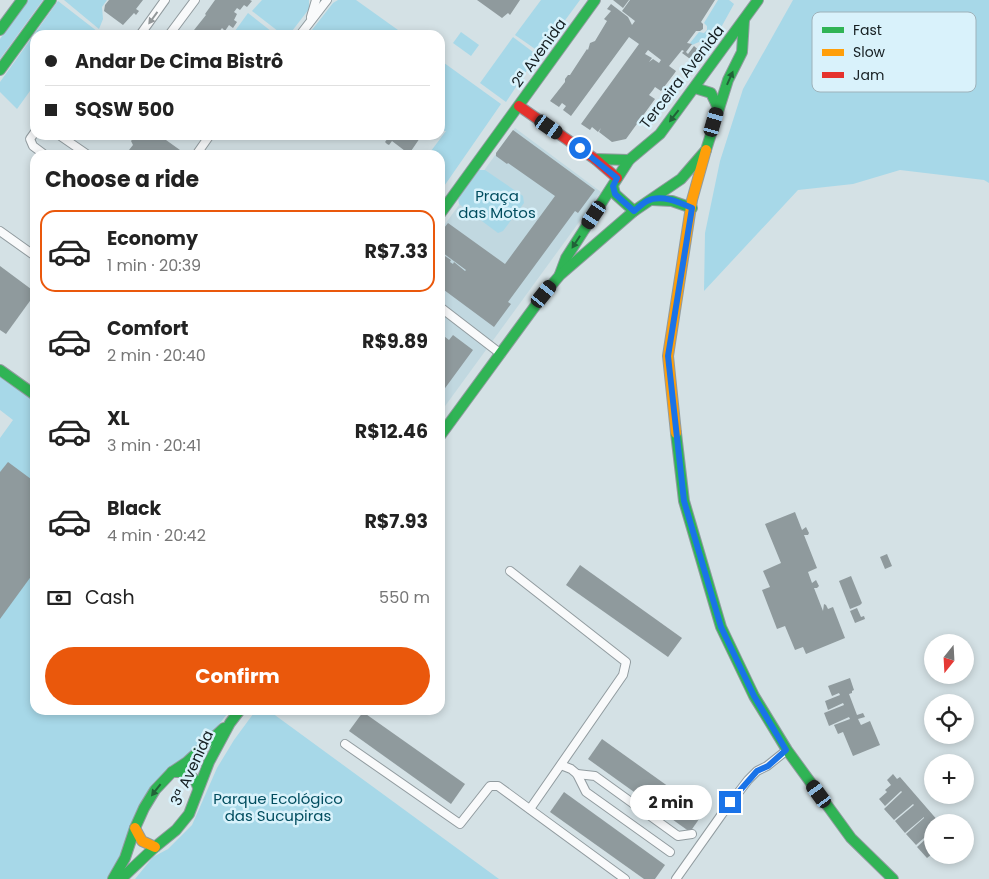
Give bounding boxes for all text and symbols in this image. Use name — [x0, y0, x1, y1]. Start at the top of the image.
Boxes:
one-way arrow — [148, 11, 158, 25]
legend — [812, 12, 976, 92]
street label: 2ª Avenida — [506, 14, 571, 92]
street label: Terceira Avenida — [634, 20, 729, 133]
text: Fast — [853, 20, 882, 40]
text: Slow — [853, 42, 886, 62]
text: Andar De Cima Bistrô — [75, 48, 283, 75]
text: Jam — [853, 65, 884, 85]
one-way arrow — [726, 71, 734, 85]
text: SQSW 500 — [75, 96, 174, 123]
car — [702, 106, 725, 138]
one-way arrow — [669, 109, 680, 122]
car — [532, 112, 565, 142]
route start — [569, 137, 591, 159]
text: Choose a ride — [45, 164, 199, 195]
park label: Praça das Motos — [458, 185, 536, 223]
car — [579, 198, 608, 232]
text: Economy — [107, 225, 198, 252]
icon: car — [47, 229, 92, 274]
one-way arrow — [571, 235, 581, 248]
text: R$7.33 — [365, 238, 428, 265]
text: 1 min · 20:39 — [107, 254, 201, 277]
car — [528, 278, 559, 310]
text: Comfort — [107, 315, 189, 342]
icon: car — [47, 319, 92, 364]
text: R$9.89 — [362, 328, 428, 355]
text: 2 min · 20:40 — [107, 344, 206, 367]
text: XL — [107, 405, 130, 432]
icon: car — [47, 409, 92, 454]
text: R$12.46 — [355, 418, 428, 445]
text: 3 min · 20:41 — [107, 434, 201, 457]
text: Black — [107, 495, 161, 522]
icon: car — [47, 499, 92, 544]
text: R$7.93 — [364, 508, 428, 535]
text: 4 min · 20:42 — [107, 524, 206, 547]
icon: cash — [45, 584, 73, 612]
text: Cash — [85, 584, 135, 611]
text: 550 m — [379, 586, 430, 609]
north arrow — [924, 634, 974, 684]
map controls — [924, 634, 974, 864]
button: Confirm — [45, 647, 430, 705]
button: locate — [924, 694, 974, 744]
street label: 3ª Avenida — [165, 727, 218, 809]
button: + — [924, 754, 974, 804]
car — [804, 777, 833, 811]
one-way arrow — [150, 783, 161, 796]
callout: 2 min — [630, 784, 712, 820]
park label: Parque Ecológico das Sucupiras — [213, 788, 343, 826]
text: 2 min — [649, 791, 693, 814]
route end — [719, 791, 741, 813]
button: − — [924, 814, 974, 864]

